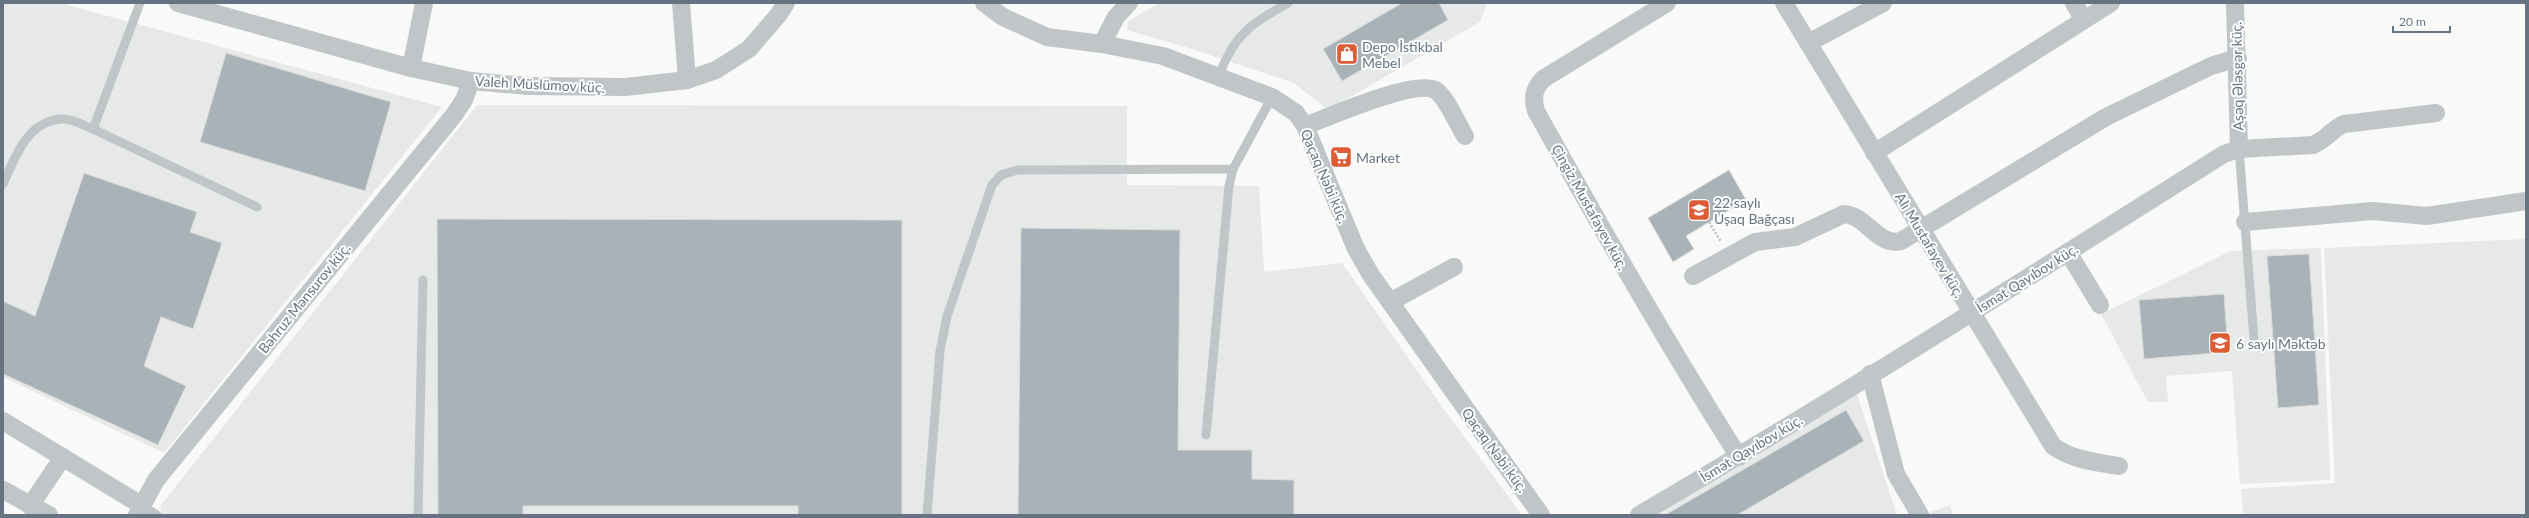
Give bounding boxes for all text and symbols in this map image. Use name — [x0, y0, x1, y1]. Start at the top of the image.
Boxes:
scale bar — [2393, 8, 2450, 34]
text: 20 m — [2399, 14, 2426, 29]
street label: Aşəq Ələsgər küç. — [2228, 21, 2246, 131]
place label: Depo İstikbal Mebel — [1362, 38, 1443, 71]
shop icon: Depo İstikbal Mebel — [1334, 41, 1360, 67]
street label: Valeh Müslümov küç. — [475, 72, 605, 96]
street label: Qaçaq Nəbi küç. — [1298, 126, 1352, 226]
street label: Çingiz Mustafayev küç. — [1548, 141, 1632, 273]
supermarket icon: Market — [1328, 144, 1354, 170]
place label: Market — [1356, 149, 1400, 166]
street label: Alı Mustafayev küç. — [1892, 189, 1968, 301]
place label: 22 saylı Uşaq Bağçası — [1714, 194, 1795, 227]
school or university icon: 22 saylı Uşaq Bağçası — [1686, 197, 1712, 223]
street label: Bəhruz Mənsurov küç. — [254, 240, 354, 356]
street label: İsmət Qayıbov küç. — [1973, 240, 2081, 316]
school or university icon: 6 saylı Məktəb — [2207, 330, 2233, 356]
place label: 6 saylı Məktəb — [2236, 335, 2326, 352]
street label: Qaçaq Nəbi küç. — [1459, 404, 1531, 496]
street label: İsmət Qayıbov küç. — [1697, 411, 1805, 485]

